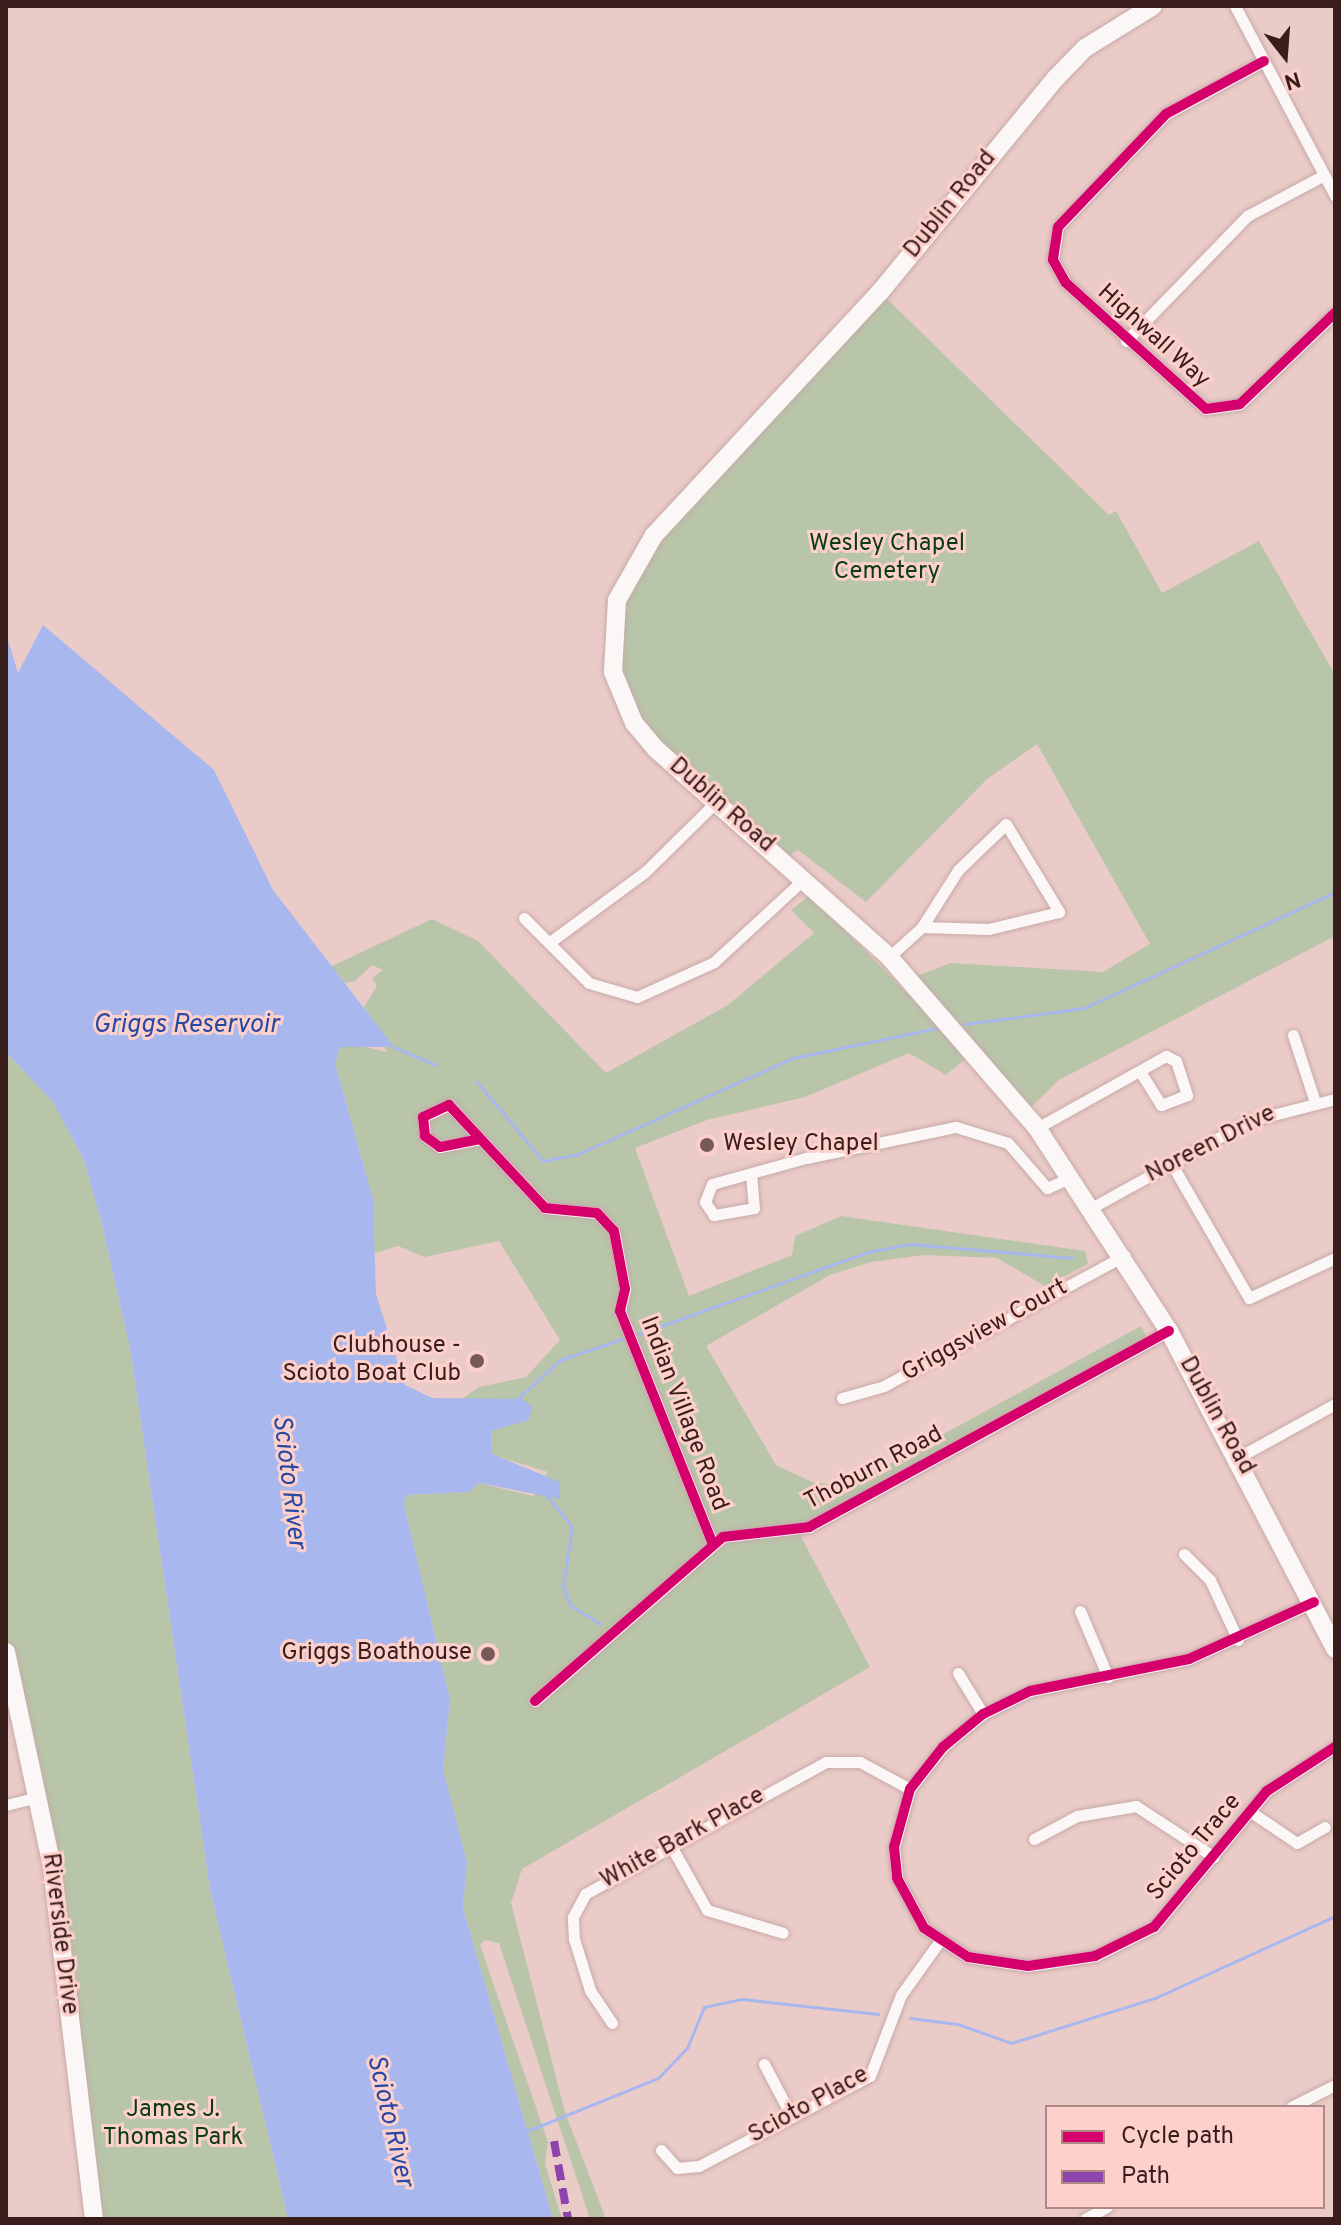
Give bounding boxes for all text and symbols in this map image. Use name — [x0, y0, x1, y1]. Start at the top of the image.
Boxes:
north arrow — [1245, 16, 1325, 96]
text: N — [1281, 64, 1304, 95]
street label: Dublin Road — [899, 145, 1003, 265]
street label: Highwall Way — [1091, 279, 1215, 395]
park label: Wesley Chapel Cemetery — [809, 531, 965, 587]
street label: Dublin Road — [662, 752, 780, 860]
water label: Griggs Reservoir — [93, 1010, 279, 1042]
street label: Noreen Drive — [1141, 1100, 1281, 1190]
place label: Wesley Chapel — [723, 1131, 879, 1159]
marker: Wesley Chapel — [698, 1136, 716, 1154]
street label: Griggsview Court — [897, 1274, 1073, 1388]
street label: Indian Village Road — [632, 1312, 734, 1516]
place label: Clubhouse - Scioto Boat Club — [282, 1333, 461, 1389]
marker: Clubhouse - Scioto Boat Club — [468, 1352, 486, 1370]
street label: Dublin Road — [1172, 1352, 1260, 1480]
water label: Scioto River — [264, 1413, 312, 1551]
street label: Thoburn Road — [800, 1421, 948, 1517]
place label: Griggs Boathouse — [281, 1640, 472, 1668]
marker: Griggs Boathouse — [479, 1645, 497, 1663]
street label: White Bark Place — [596, 1782, 770, 1896]
street label: Scioto Trace — [1142, 1788, 1248, 1908]
street label: Riverside Drive — [35, 1851, 83, 2017]
water label: Scioto River — [359, 2052, 419, 2190]
street label: Scioto Place — [744, 2061, 874, 2151]
park label: James J. Thomas Park — [103, 2097, 243, 2153]
legend — [1045, 2105, 1325, 2209]
text: Cycle path — [1121, 2122, 1234, 2152]
text: Path — [1121, 2162, 1170, 2192]

